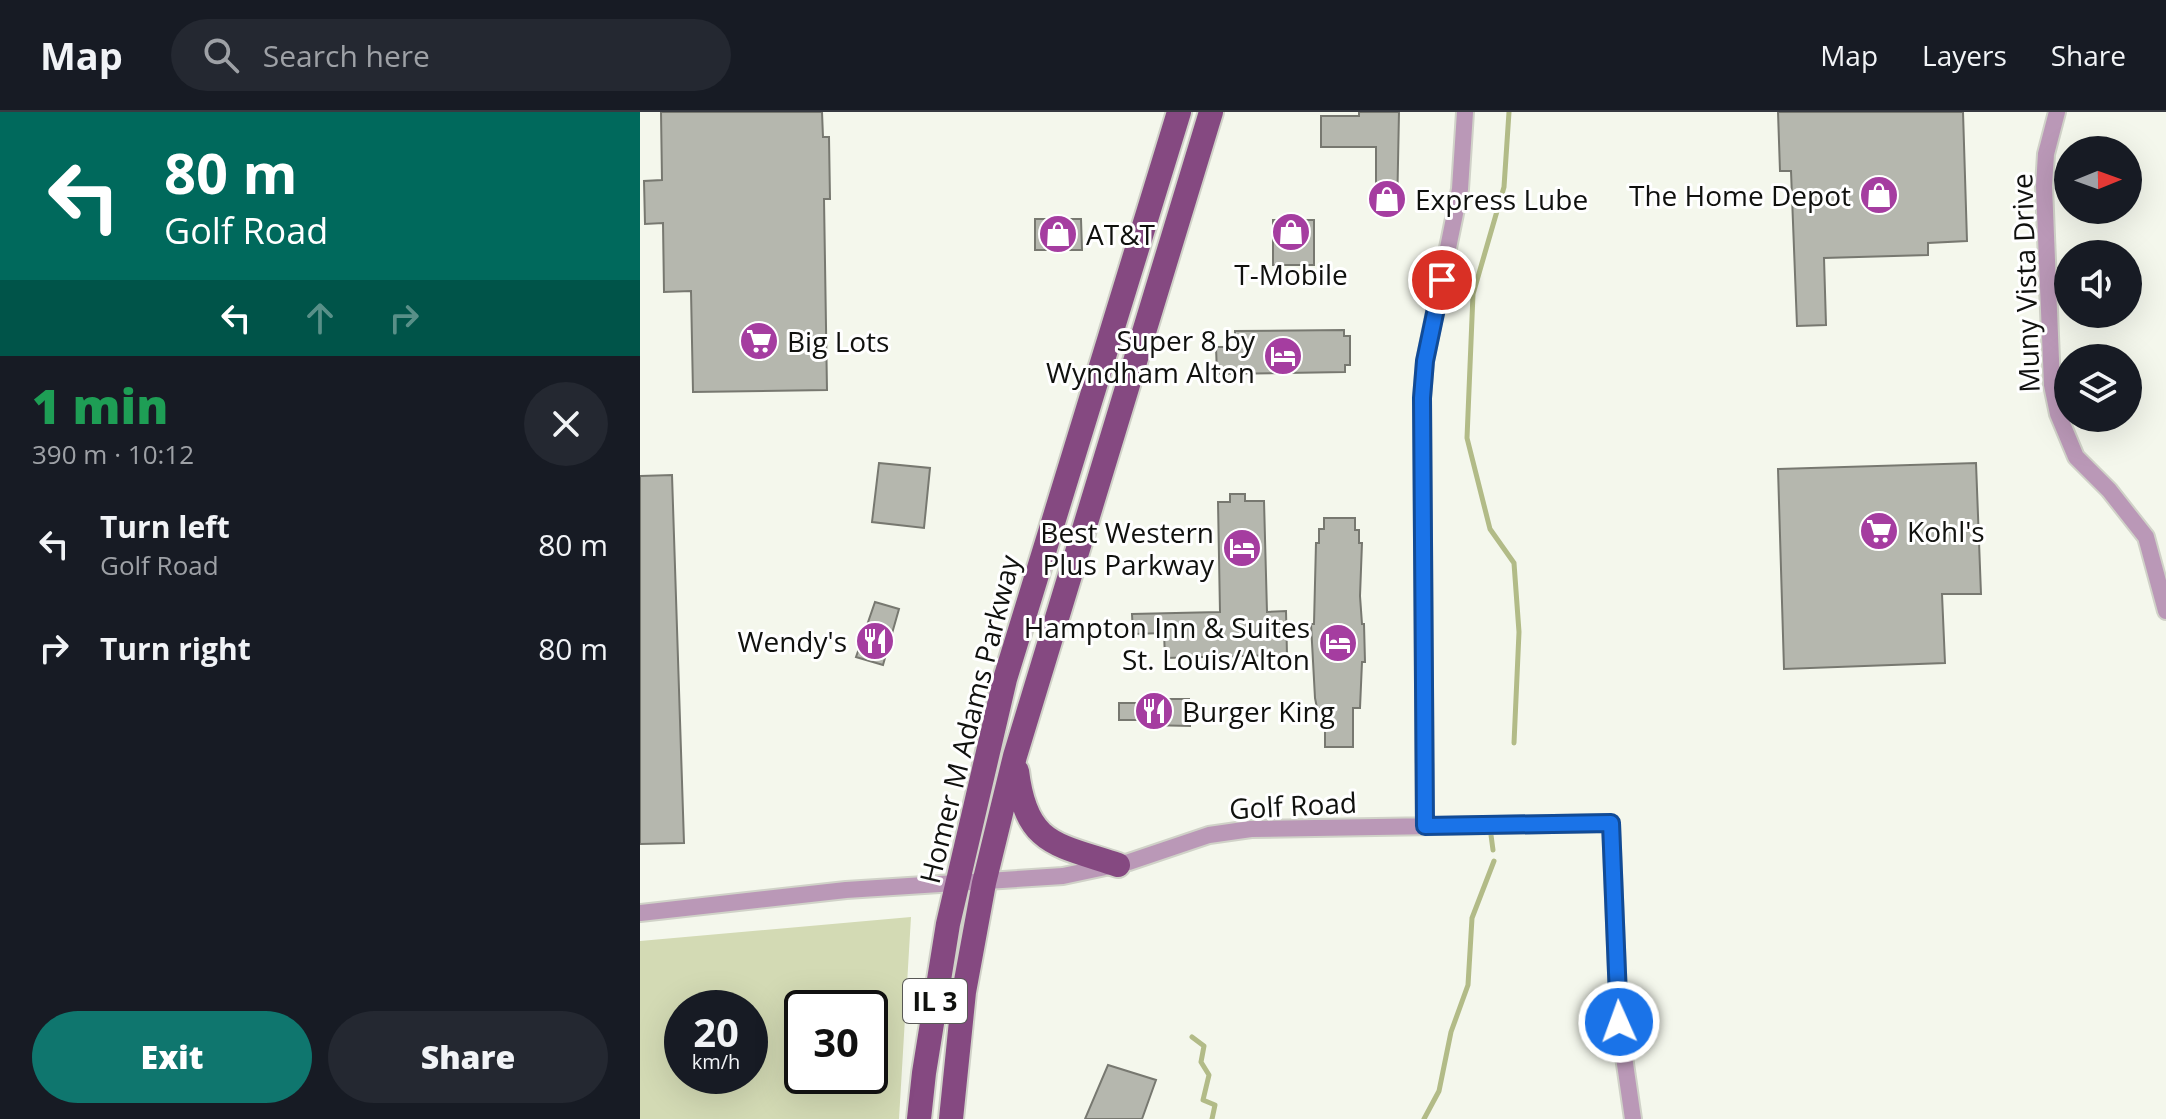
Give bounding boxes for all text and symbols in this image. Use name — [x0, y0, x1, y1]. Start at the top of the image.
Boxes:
search box — [171, 19, 731, 91]
text: Map — [40, 29, 123, 81]
icon: search — [199, 33, 243, 77]
text: Search here — [263, 35, 430, 76]
text: Map — [1820, 36, 1878, 74]
text: Layers — [1922, 36, 2007, 74]
text: Share — [2051, 36, 2126, 74]
text: 80 m — [164, 134, 298, 210]
north arrow — [2054, 136, 2142, 224]
map controls — [2054, 136, 2142, 432]
icon: left — [32, 144, 136, 248]
street label: Muny Vista Drive — [2002, 173, 2048, 393]
shop icon: The Home Depot — [1858, 174, 1900, 216]
place label: The Home Depot — [1629, 176, 1851, 214]
shop icon: Express Lube — [1366, 178, 1408, 220]
place label: Express Lube — [1415, 180, 1588, 218]
text: Golf Road — [164, 206, 328, 255]
shop icon: T-Mobile — [1270, 211, 1312, 253]
shop icon: AT&T — [1037, 213, 1079, 255]
place label: AT&T — [1086, 215, 1156, 253]
button: sound — [2054, 240, 2142, 328]
pin — [1408, 246, 1476, 314]
place label: T-Mobile — [1234, 255, 1348, 293]
icon: arrive — [1420, 258, 1464, 302]
icon: left — [214, 296, 258, 340]
icon: ahead — [298, 296, 342, 340]
icon: right — [382, 296, 426, 340]
supermarket icon: Big Lots — [738, 320, 780, 362]
place label: Super 8 by Wyndham Alton — [1046, 321, 1256, 391]
place label: Big Lots — [787, 322, 889, 360]
hotel icon: Super 8 by Wyndham Alton — [1262, 335, 1304, 377]
button: layers — [2054, 344, 2142, 432]
text: 1 min — [32, 373, 168, 438]
button: close — [524, 382, 608, 466]
text: 390 m · 10:12 — [32, 436, 194, 472]
text: Turn left — [100, 506, 230, 547]
supermarket icon: Kohl's — [1858, 510, 1900, 552]
place label: Kohl's — [1907, 512, 1985, 550]
place label: Best Western Plus Parkway — [1040, 513, 1215, 583]
icon: left — [32, 522, 76, 566]
text: 80 m — [538, 524, 608, 565]
hotel icon: Best Western Plus Parkway — [1221, 527, 1263, 569]
text: Golf Road — [100, 547, 219, 583]
street label: Homer M Adams Parkway — [910, 550, 1028, 887]
place label: Hampton Inn & Suites St. Louis/Alton — [1024, 608, 1310, 678]
restaurant icon: Wendy's — [854, 620, 896, 662]
place label: Wendy's — [738, 622, 847, 660]
hotel icon: Hampton Inn & Suites St. Louis/Alton — [1317, 622, 1359, 664]
icon: right — [32, 626, 76, 670]
text: Turn right — [100, 628, 251, 669]
text: 80 m — [538, 628, 608, 669]
restaurant icon: Burger King — [1133, 690, 1175, 732]
place label: Burger King — [1182, 692, 1335, 730]
street label: Golf Road — [1228, 783, 1358, 827]
road number: IL 3 — [903, 979, 967, 1023]
position arrow — [1577, 980, 1661, 1064]
speed limit sign: 30 — [784, 990, 888, 1094]
text: 20 — [693, 1004, 739, 1059]
button: Exit — [32, 1011, 312, 1103]
button: Share — [328, 1011, 608, 1103]
text: km/h — [692, 1048, 740, 1075]

